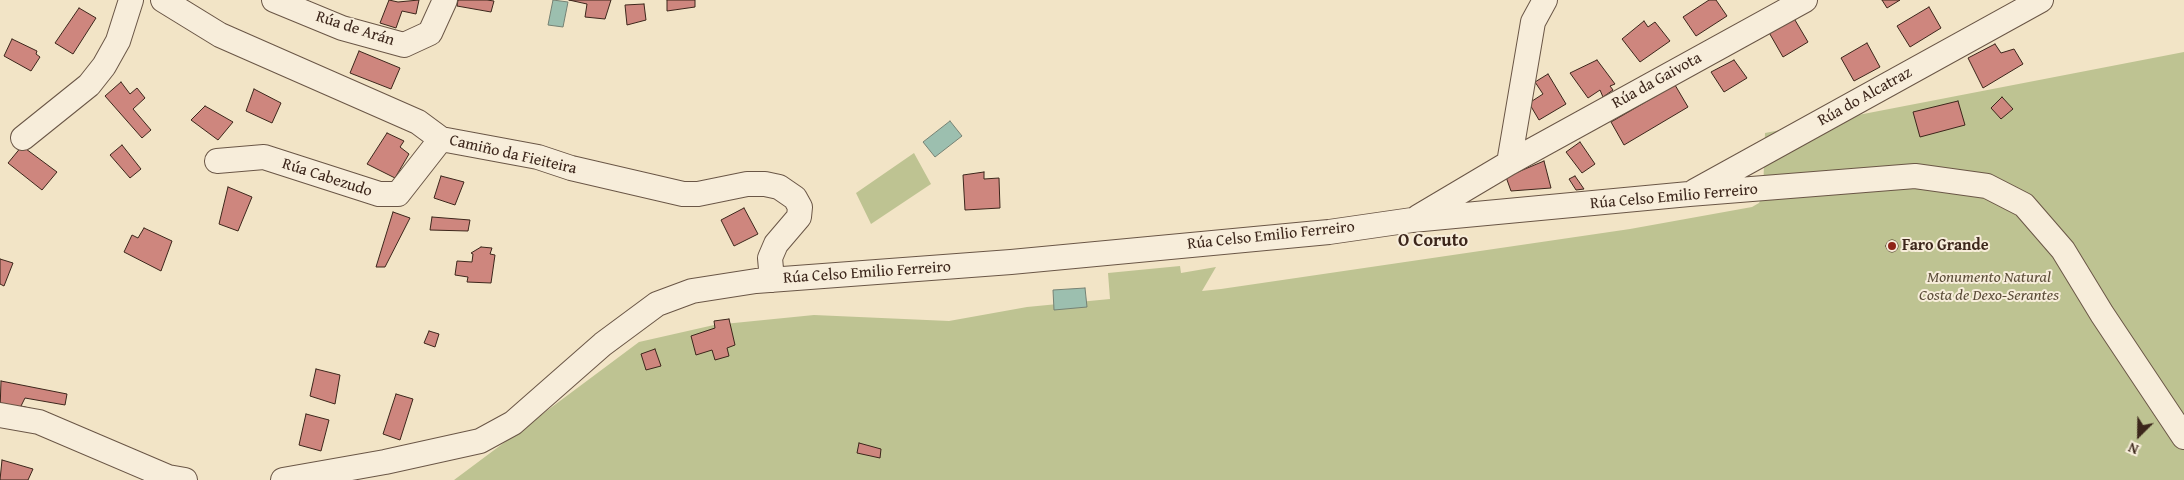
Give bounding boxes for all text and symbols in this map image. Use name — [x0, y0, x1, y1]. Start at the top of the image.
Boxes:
street label: Rúa de Arán — [313, 7, 397, 51]
street label: Rúa da Gaivota — [1609, 49, 1705, 113]
street label: Rúa do Alcatraz — [1815, 63, 1915, 131]
street label: Camiño da Fieiteira — [447, 131, 579, 179]
street label: Rúa Cabezudo — [280, 154, 374, 202]
street label: Rúa Celso Emilio Ferreiro — [1589, 180, 1759, 214]
street label: Rúa Celso Emilio Ferreiro — [1186, 218, 1356, 254]
district label: O Coruto — [1398, 230, 1468, 252]
place label: Faro Grande — [1902, 236, 1989, 256]
marker: Faro Grande — [1886, 240, 1898, 252]
street label: Rúa Celso Emilio Ferreiro — [782, 258, 952, 288]
park label: Monumento Natural Costa de Dexo-Serantes — [1919, 268, 2059, 306]
north arrow — [2114, 410, 2164, 460]
text: N — [2125, 438, 2141, 460]

